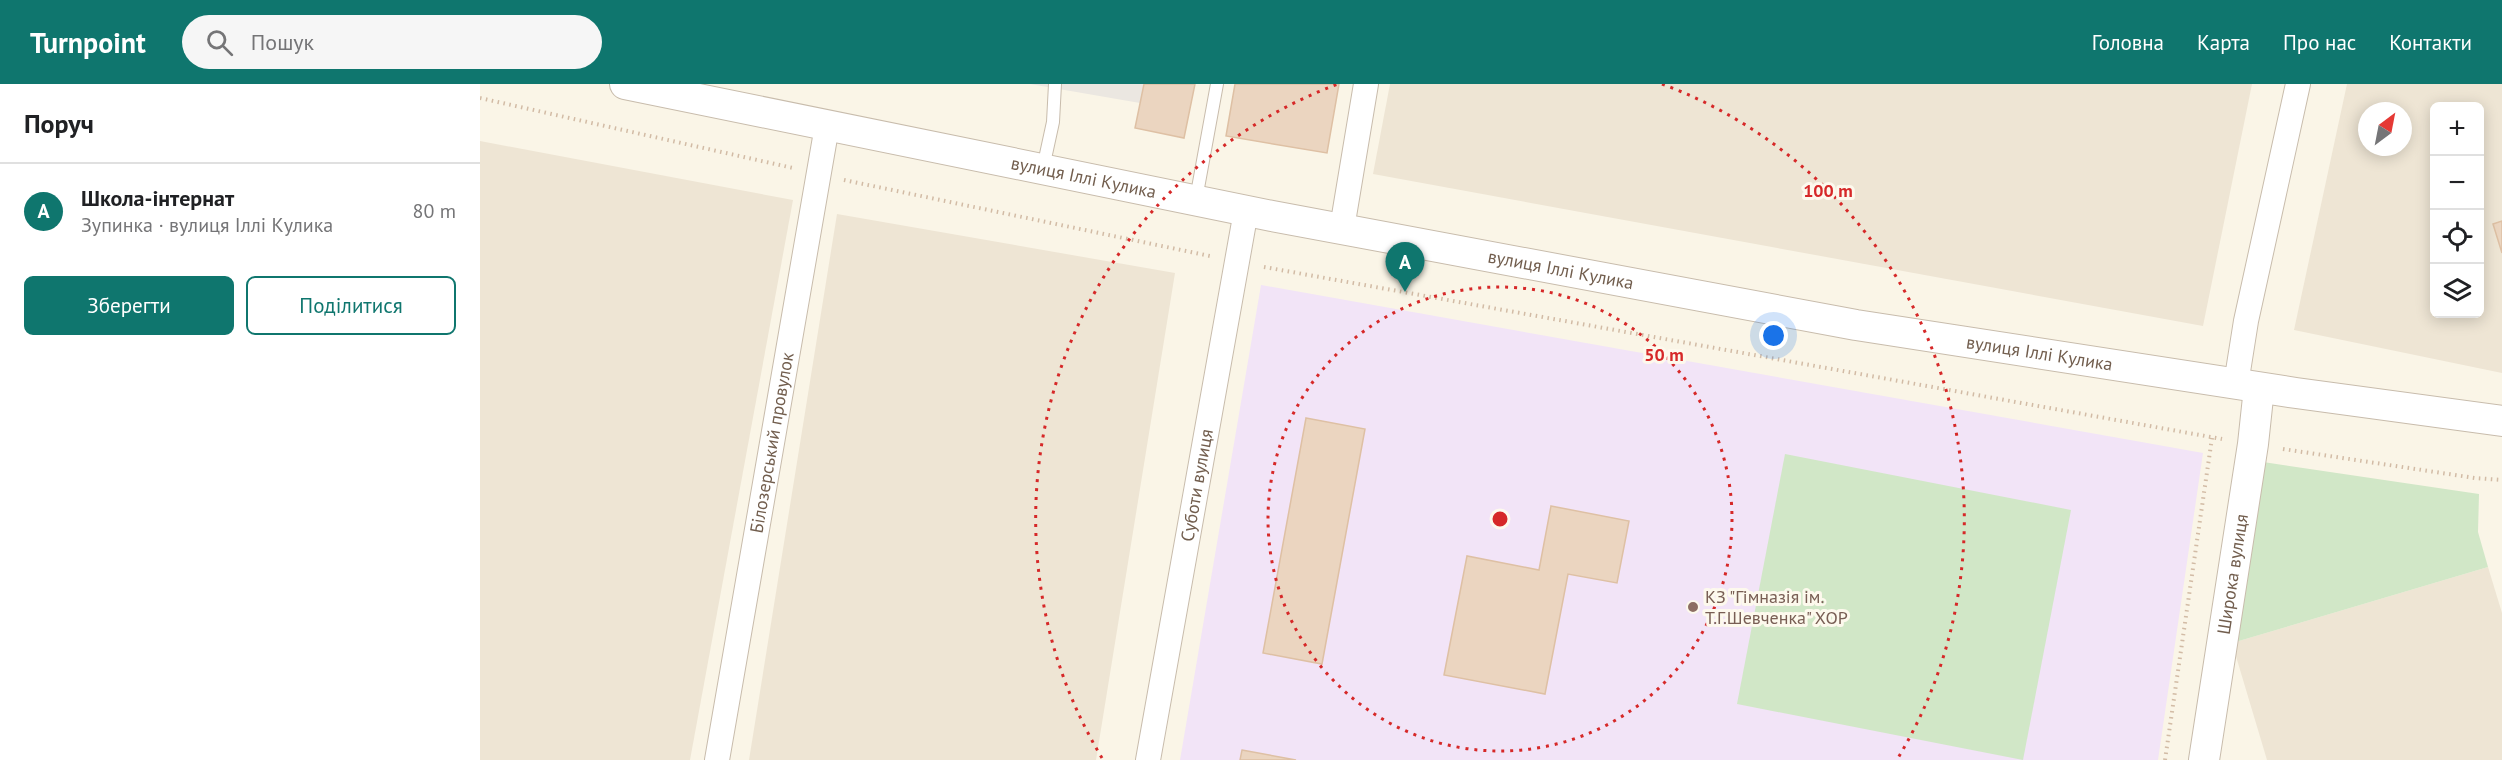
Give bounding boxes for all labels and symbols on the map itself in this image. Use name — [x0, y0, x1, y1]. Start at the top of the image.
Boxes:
north arrow — [2358, 102, 2412, 156]
street label: вулиця Іллі Кулика — [1009, 151, 1158, 203]
text: 100 m — [1803, 179, 1853, 202]
pin: A — [1386, 242, 1424, 292]
street label: вулиця Іллі Кулика — [1486, 245, 1636, 294]
your location — [1759, 321, 1788, 350]
street label: вулиця Іллі Кулика — [1965, 330, 2114, 376]
text: 50 m — [1644, 343, 1684, 366]
street label: Білозерський провулок — [745, 350, 799, 535]
street label: Суботи вулиця — [1175, 427, 1218, 543]
centre of rings — [1490, 509, 1510, 529]
street label: Широка вулиця — [2212, 512, 2253, 636]
place label: КЗ "Гімназія ім. Т.Г.Шевченка" ХОР — [1705, 585, 1848, 629]
marker: КЗ "Гімназія ім. Т.Г.Шевченка" ХОР — [1686, 600, 1700, 614]

